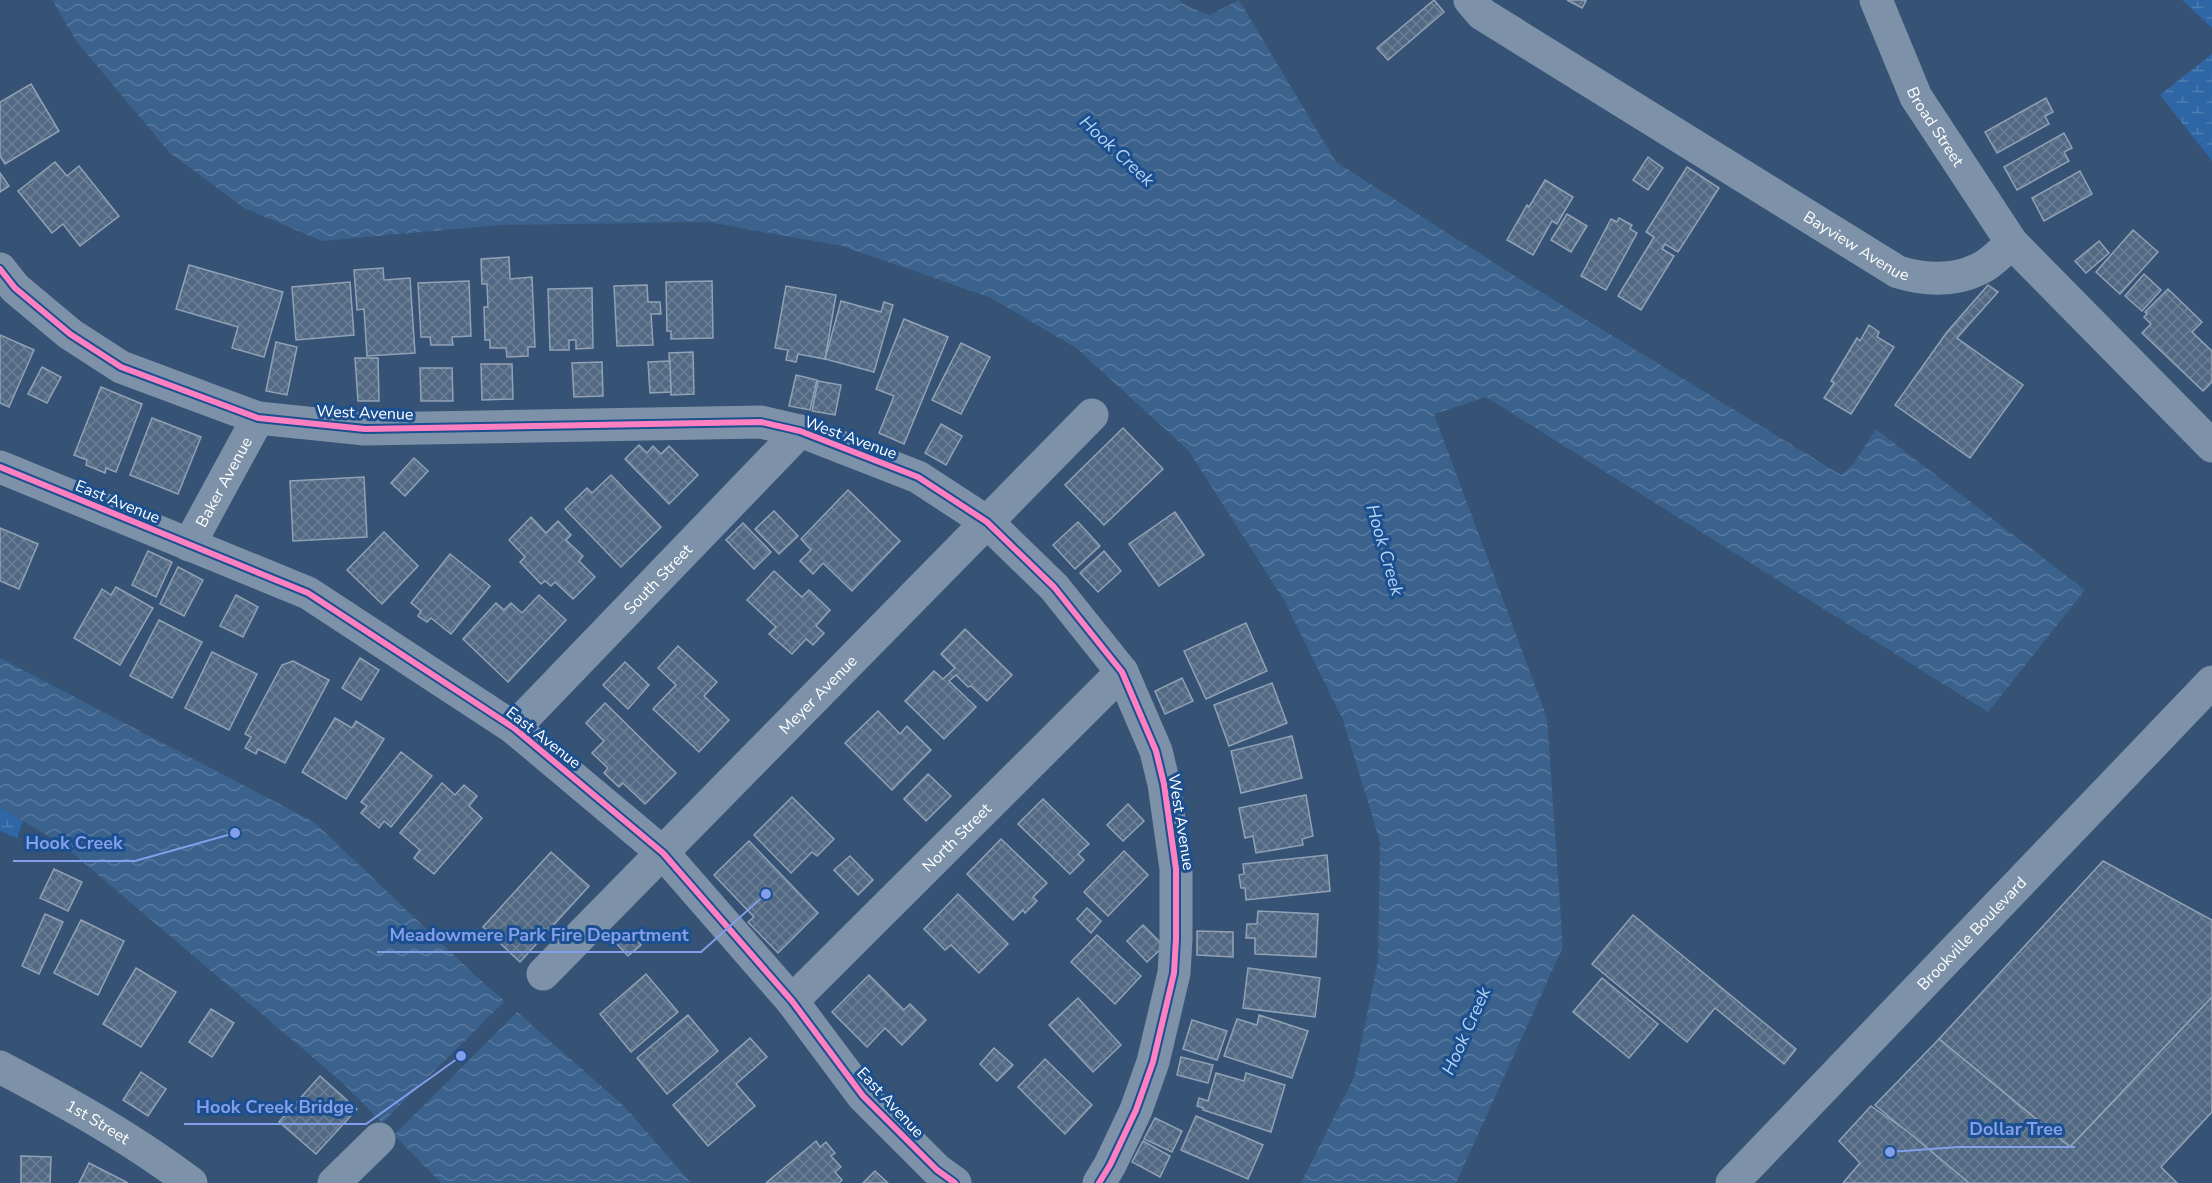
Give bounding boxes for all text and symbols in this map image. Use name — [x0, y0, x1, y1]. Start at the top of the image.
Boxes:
street label: Broad Street — [1901, 84, 1969, 171]
water label: Hook Creek — [1074, 110, 1160, 192]
street label: Bayview Avenue — [1799, 206, 1911, 287]
street label: West Avenue — [316, 400, 414, 426]
street label: West Avenue — [801, 411, 900, 465]
street label: Baker Avenue — [191, 433, 258, 531]
street label: East Avenue — [72, 475, 163, 529]
water label: Hook Creek — [1361, 502, 1410, 599]
street label: South Street — [619, 539, 698, 620]
street label: Meyer Avenue — [774, 651, 862, 740]
street label: East Avenue — [501, 702, 585, 774]
street label: West Avenue — [1163, 773, 1199, 872]
street label: North Street — [918, 798, 997, 877]
callout: Hook Creek — [13, 825, 135, 861]
text: Hook Creek — [25, 831, 123, 855]
street label: Brookville Boulevard — [1912, 872, 2032, 995]
callout: Meadowmere Park Fire Department — [377, 916, 701, 952]
text: Meadowmere Park Fire Department — [389, 923, 689, 947]
water label: Hook Creek — [1436, 982, 1496, 1079]
street label: East Avenue — [852, 1062, 929, 1143]
callout: Hook Creek Bridge — [184, 1088, 366, 1124]
street label: 1st Street — [62, 1095, 134, 1150]
text: Hook Creek Bridge — [196, 1095, 354, 1119]
callout: Dollar Tree — [1958, 1111, 2075, 1147]
text: Dollar Tree — [1969, 1117, 2063, 1141]

